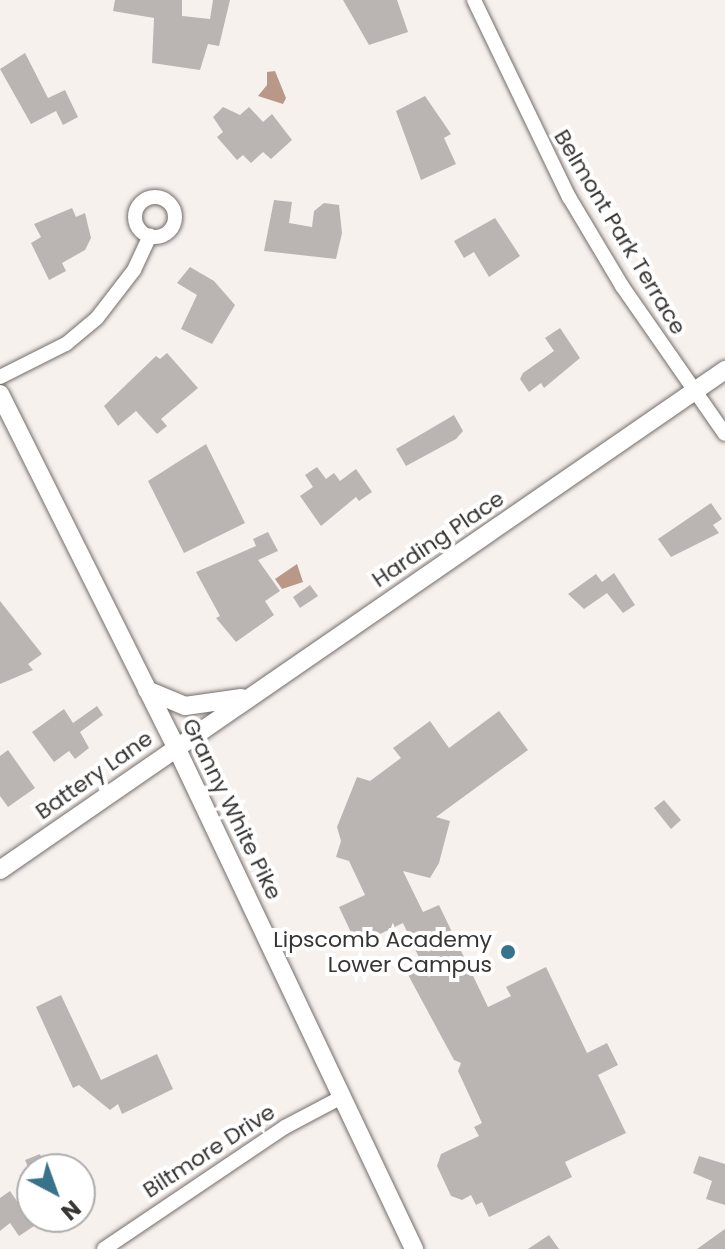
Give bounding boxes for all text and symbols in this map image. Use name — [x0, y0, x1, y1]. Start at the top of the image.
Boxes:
street label: Belmont Park Terrace — [548, 125, 692, 339]
street label: Harding Place — [367, 485, 509, 593]
street label: Granny White Pike — [177, 714, 287, 904]
street label: Battery Lane — [30, 725, 158, 825]
place label: Lipscomb Academy Lower Campus — [273, 926, 492, 978]
marker: Lipscomb Academy Lower Campus — [499, 943, 517, 961]
street label: Biltmore Drive — [138, 1099, 280, 1203]
north arrow — [16, 1153, 96, 1233]
text: N — [54, 1193, 87, 1227]

